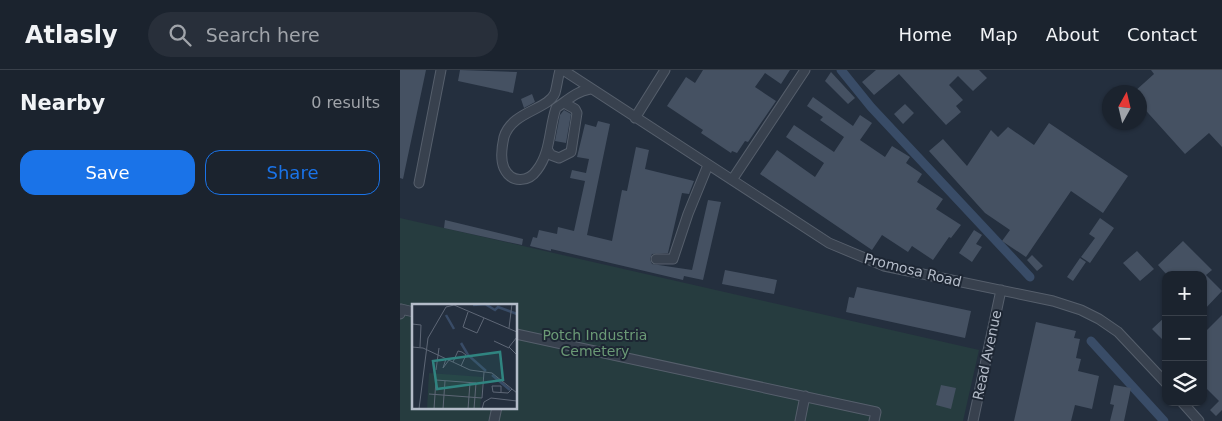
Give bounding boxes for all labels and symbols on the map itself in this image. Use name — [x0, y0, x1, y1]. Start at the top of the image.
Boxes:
north arrow — [1102, 85, 1147, 130]
street label: Promosa Road — [863, 250, 963, 290]
inset map — [412, 304, 518, 408]
street label: Read Avenue — [970, 309, 1004, 401]
park label: Potch Industria Cemetery — [543, 327, 647, 359]

